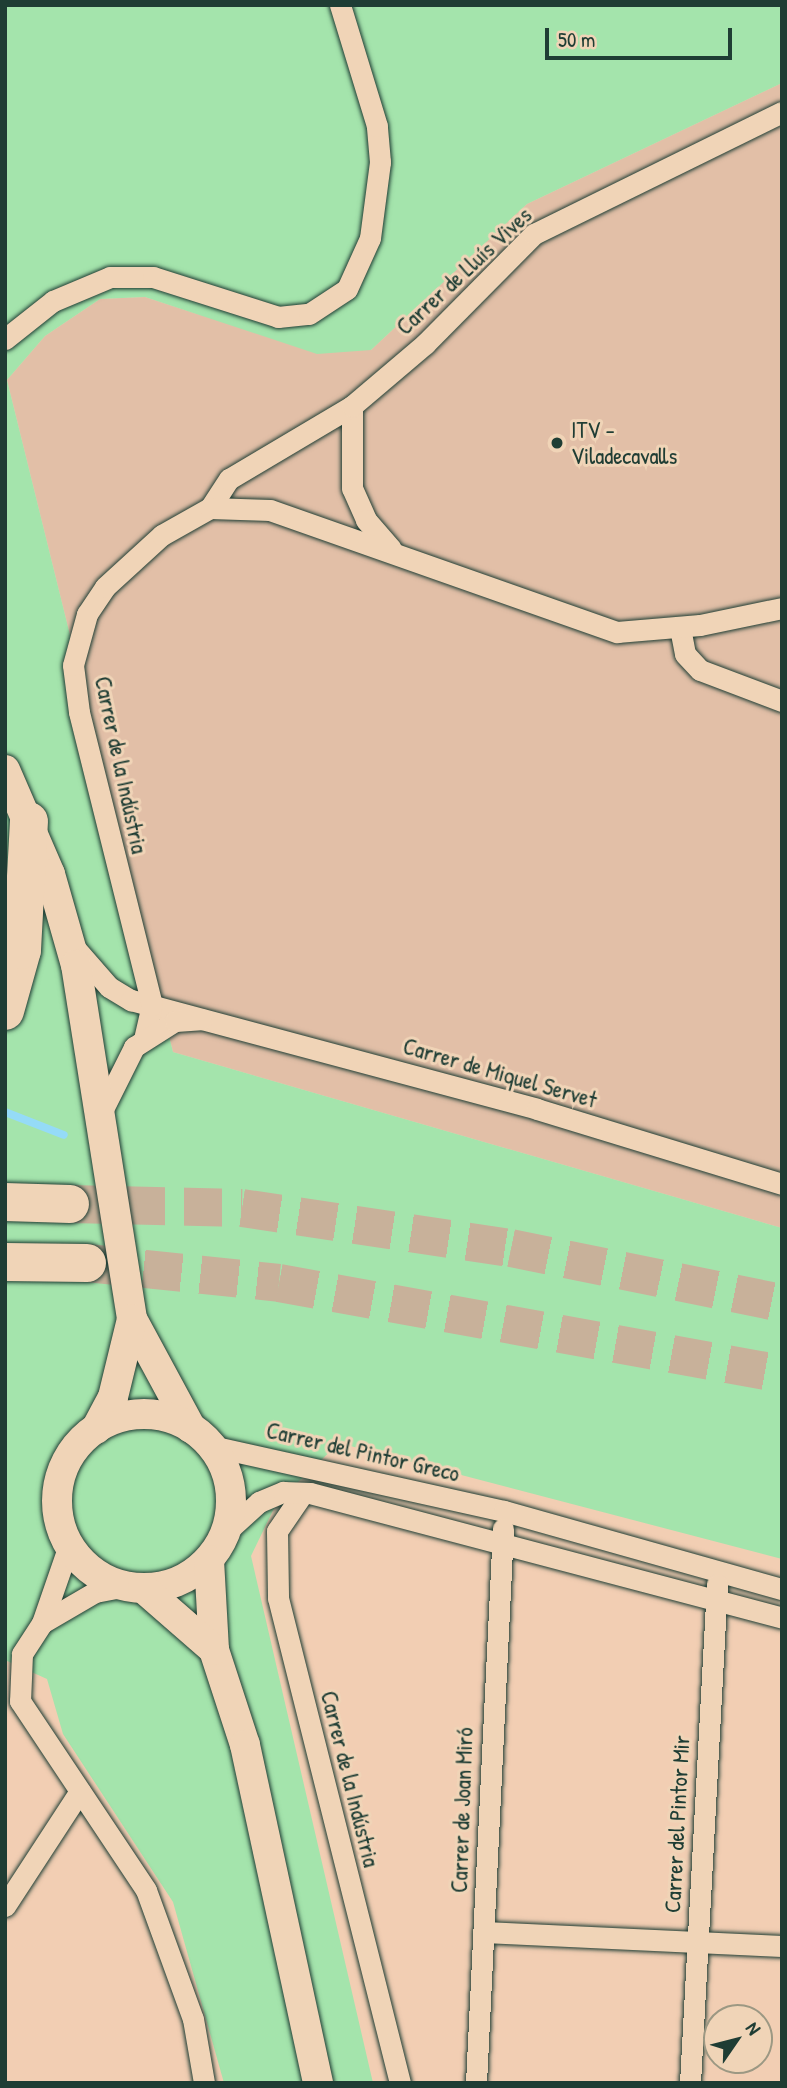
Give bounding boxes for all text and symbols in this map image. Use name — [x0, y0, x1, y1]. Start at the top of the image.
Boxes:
scale bar — [549, 14, 736, 58]
text: 50 m — [558, 25, 595, 54]
street label: Carrer de Lluís Vives — [391, 201, 537, 341]
place label: ITV - Viladecavalls — [571, 416, 677, 470]
marker: ITV - Viladecavalls — [549, 435, 565, 451]
street label: Carrer de la Indústria — [89, 674, 153, 856]
street label: Carrer de Miquel Servet — [400, 1032, 600, 1114]
street label: Carrer del Pintor Greco — [264, 1416, 462, 1488]
street label: Carrer de la Indústria — [315, 1688, 385, 1870]
street label: Carrer de Joan Miró — [445, 1727, 479, 1893]
street label: Carrer del Pintor Mir — [659, 1735, 695, 1913]
north arrow — [703, 2004, 773, 2074]
text: N — [740, 2016, 767, 2040]

